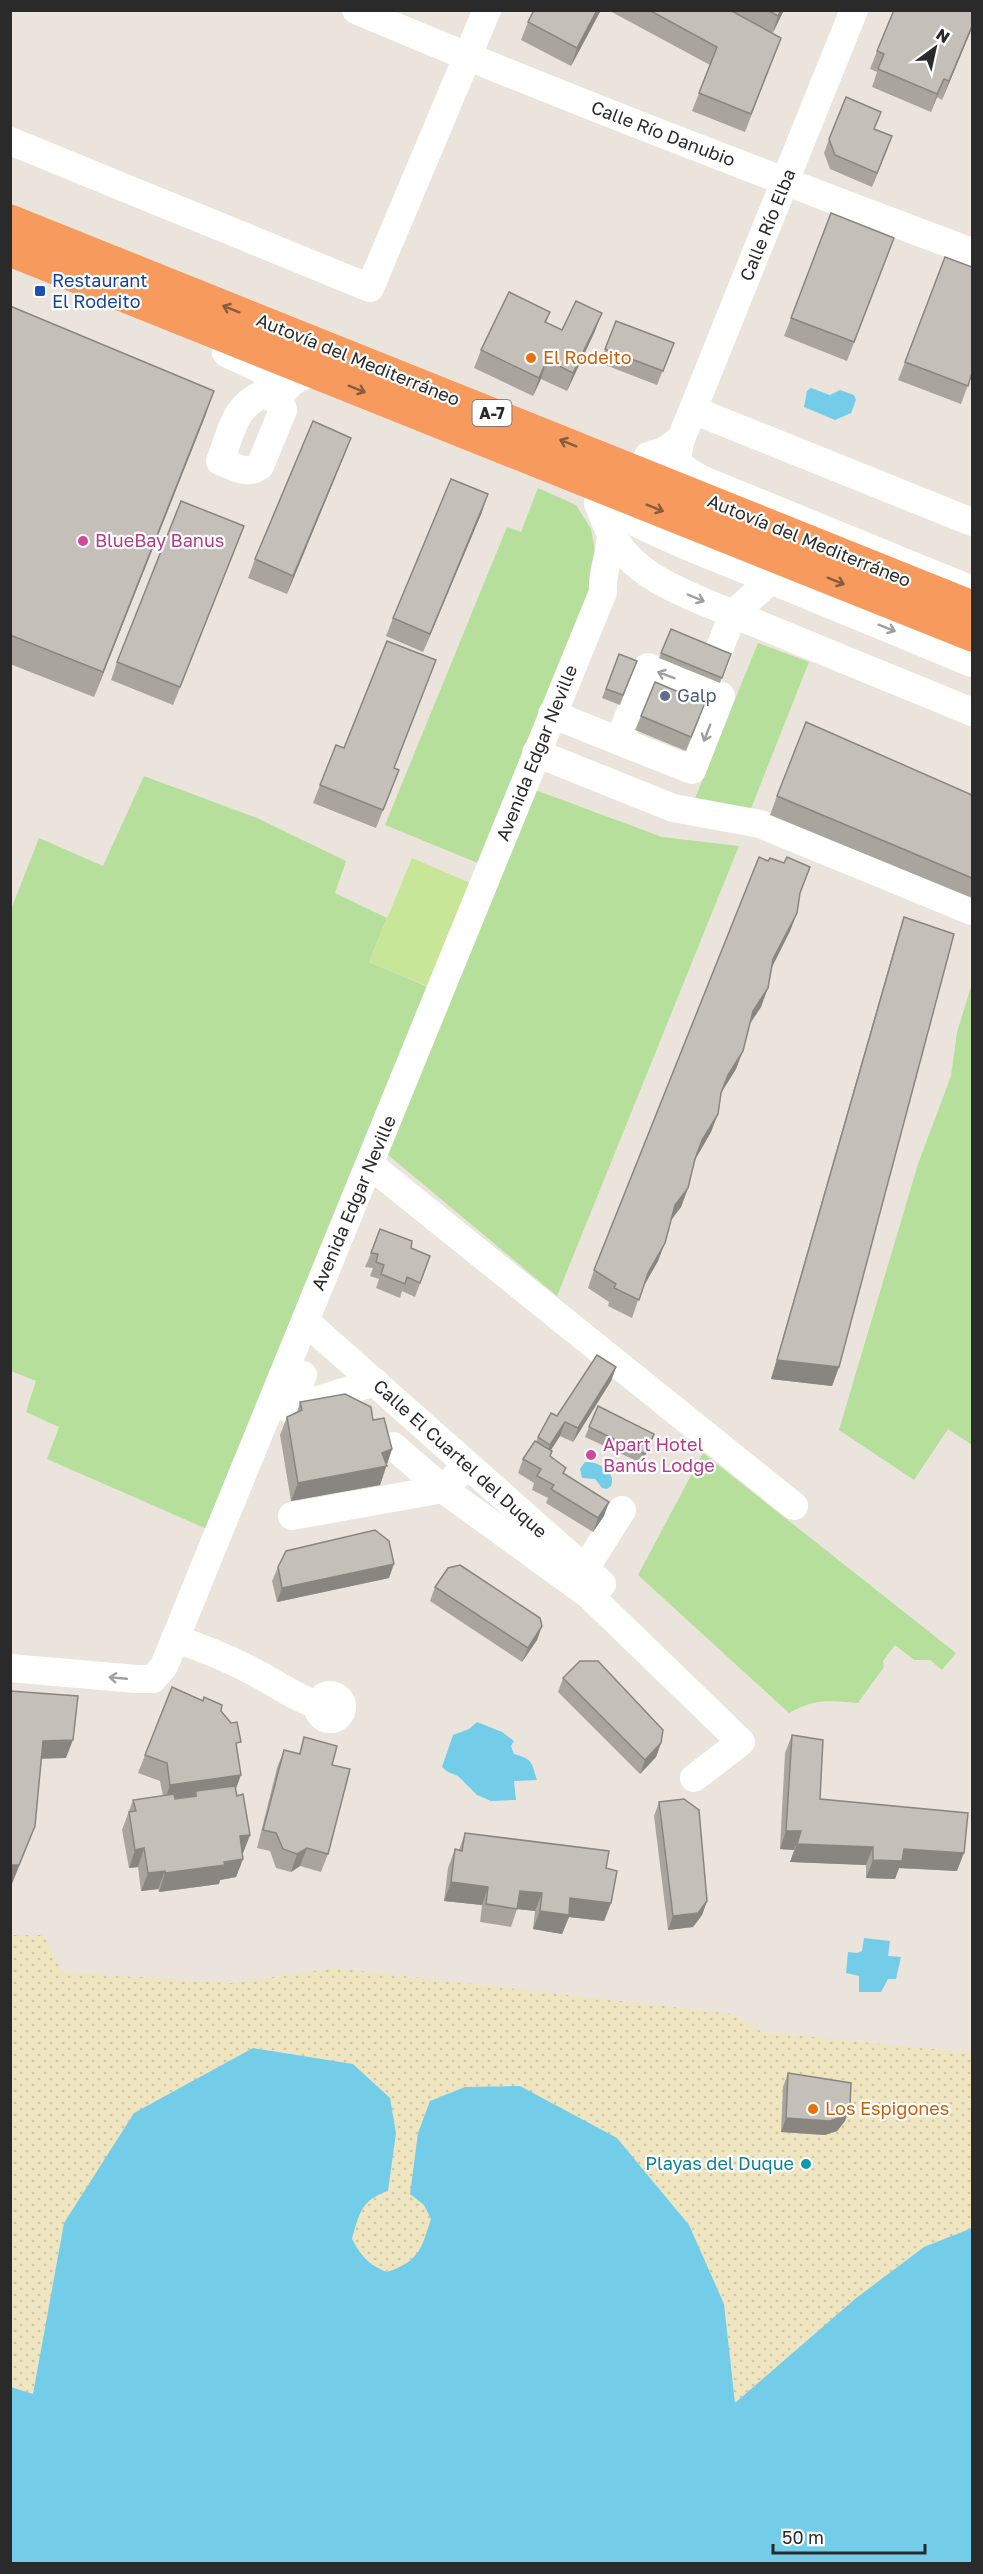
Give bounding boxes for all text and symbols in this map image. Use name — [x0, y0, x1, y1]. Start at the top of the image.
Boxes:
north arrow — [905, 18, 965, 78]
text: N — [933, 24, 954, 47]
street label: Calle Río Danubio — [588, 95, 738, 171]
street label: Calle Río Elba — [735, 165, 800, 284]
place label: Restaurant El Rodeito — [52, 269, 147, 312]
marker: Restaurant El Rodeito — [33, 284, 47, 298]
one-way arrow — [222, 303, 240, 314]
street label: Autovía del Mediterráneo — [253, 308, 463, 410]
place label: El Rodeito — [543, 346, 631, 368]
marker: El Rodeito — [524, 351, 538, 365]
one-way arrow — [347, 384, 366, 395]
road number: A-7 — [472, 400, 512, 426]
one-way arrow — [559, 437, 577, 448]
street label: Autovía del Mediterráneo — [704, 489, 914, 591]
one-way arrow — [645, 504, 664, 515]
place label: BlueBay Banus — [95, 529, 224, 551]
marker: BlueBay Banus — [76, 534, 90, 548]
one-way arrow — [826, 576, 845, 587]
one-way arrow — [687, 593, 705, 604]
one-way arrow — [878, 623, 896, 634]
street label: Avenida Edgar Neville — [491, 661, 581, 844]
one-way arrow — [658, 669, 676, 680]
place label: Galp — [677, 684, 717, 706]
marker: Galp — [658, 689, 672, 703]
one-way arrow — [700, 724, 711, 742]
street label: Avenida Edgar Neville — [306, 1112, 400, 1293]
street label: Calle El Cuartel del Duque — [369, 1374, 552, 1542]
place label: Apart Hotel Banús Lodge — [603, 1433, 715, 1476]
marker: Apart Hotel Banús Lodge — [584, 1448, 598, 1462]
one-way arrow — [109, 1672, 129, 1683]
place label: Los Espigones — [825, 2097, 949, 2119]
marker: Los Espigones — [806, 2102, 820, 2116]
place label: Playas del Duque — [645, 2152, 794, 2174]
marker: Playas del Duque — [799, 2157, 813, 2171]
scale bar — [773, 2517, 924, 2555]
text: 50 m — [782, 2526, 824, 2548]

